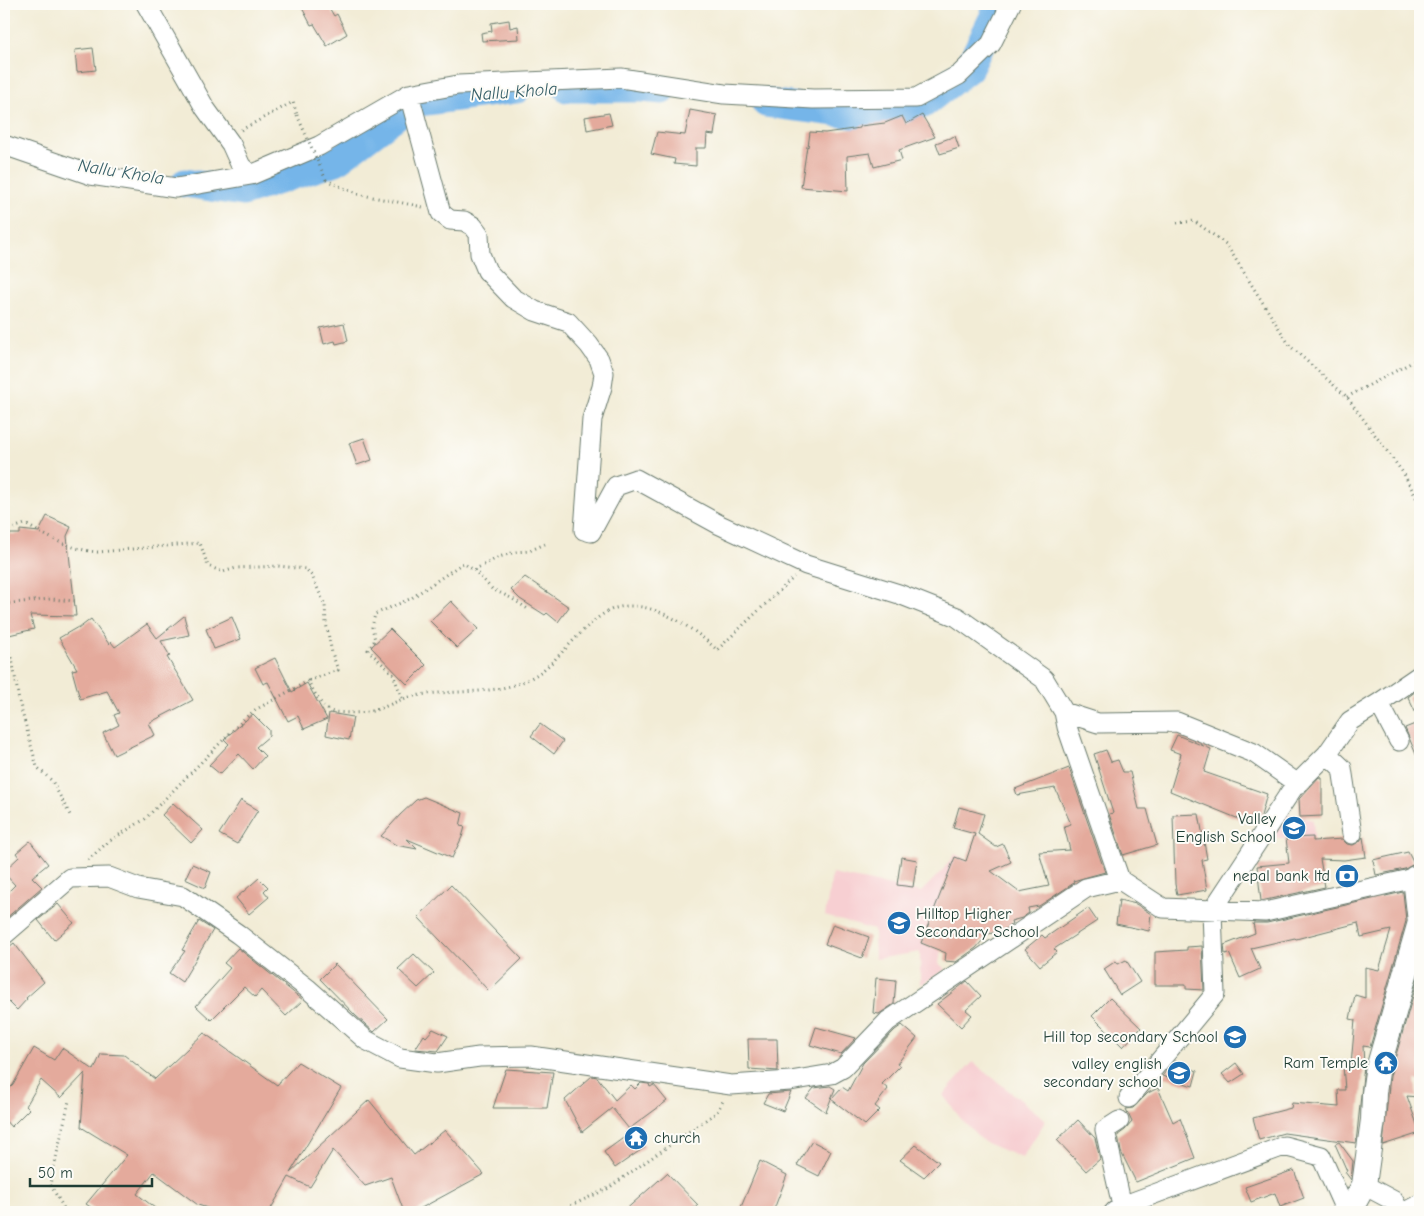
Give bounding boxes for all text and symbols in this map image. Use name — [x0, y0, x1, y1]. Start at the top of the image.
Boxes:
water label: Nallu Khola — [470, 78, 558, 106]
water label: Nallu Khola — [76, 155, 166, 189]
place label: Valley English School — [1176, 810, 1277, 846]
school or university icon: Valley English School — [1281, 815, 1307, 841]
bank icon: nepal bank ltd — [1334, 863, 1360, 889]
place label: nepal bank ltd — [1233, 867, 1330, 885]
place label: Hilltop Higher Secondary School — [916, 905, 1039, 941]
school or university icon: Hilltop Higher Secondary School — [886, 910, 912, 936]
school or university icon: Hill top secondary School — [1222, 1024, 1248, 1050]
place label: Hill top secondary School — [1043, 1028, 1218, 1046]
temple icon: Ram Temple — [1373, 1050, 1399, 1076]
place label: Ram Temple — [1283, 1054, 1368, 1072]
place label: valley english secondary school — [1043, 1055, 1162, 1091]
school or university icon: valley english secondary school — [1166, 1060, 1192, 1086]
temple icon: church — [623, 1125, 649, 1151]
place label: church — [654, 1129, 701, 1147]
scale bar — [30, 1156, 152, 1188]
text: 50 m — [38, 1164, 73, 1182]

